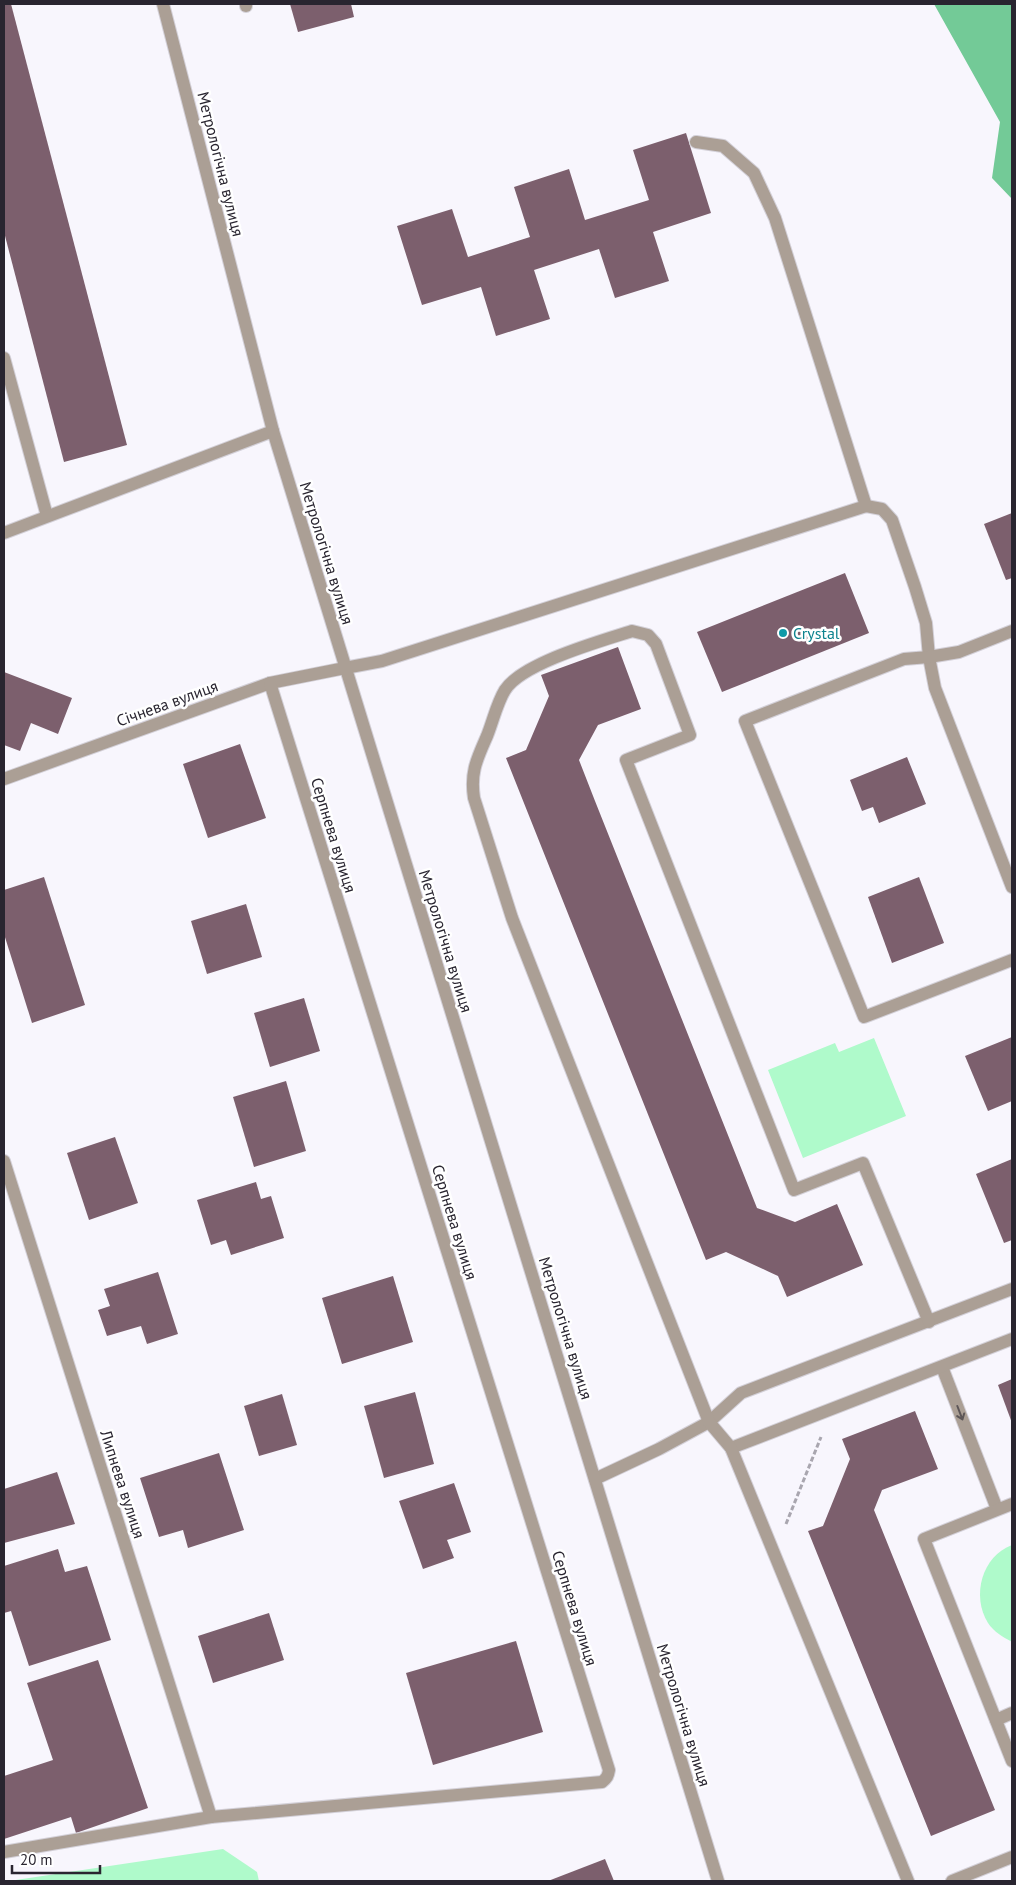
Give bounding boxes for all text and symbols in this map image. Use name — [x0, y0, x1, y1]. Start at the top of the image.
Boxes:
street label: Метрологічна вулиця — [193, 90, 249, 238]
street label: Метрологічна вулиця — [296, 479, 358, 627]
place label: Crystal — [793, 623, 840, 643]
marker: Crystal — [777, 627, 789, 639]
street label: Січнева вулиця — [113, 675, 221, 731]
street label: Серпнева вулиця — [307, 775, 361, 895]
street label: Метрологічна вулиця — [415, 867, 477, 1015]
street label: Серпнева вулиця — [428, 1162, 482, 1282]
street label: Метрологічна вулиця — [535, 1254, 597, 1402]
one-way arrow — [955, 1405, 965, 1420]
street label: Липнева вулиця — [96, 1426, 150, 1541]
street label: Серпнева вулиця — [548, 1548, 602, 1668]
street label: Метрологічна вулиця — [653, 1641, 715, 1789]
scale bar — [12, 1842, 100, 1874]
text: 20 m — [20, 1850, 53, 1869]

